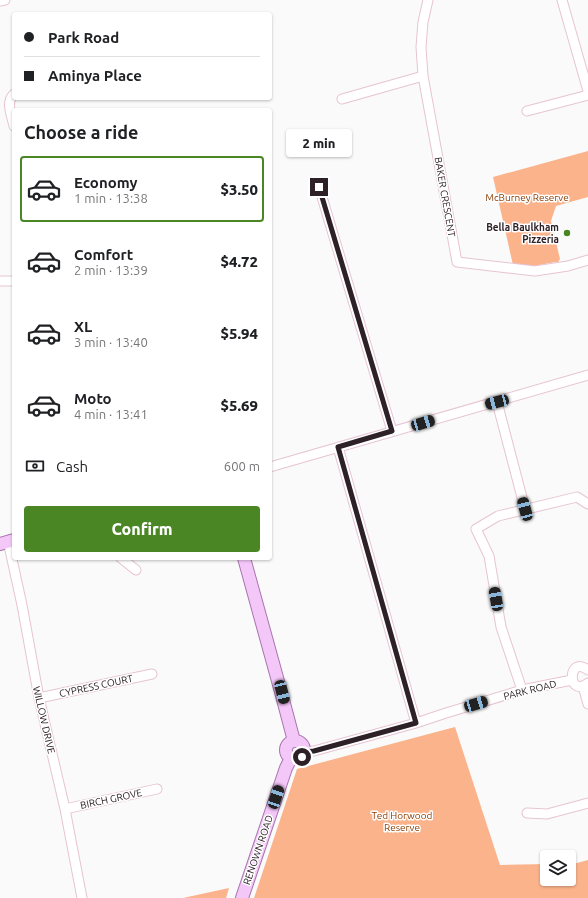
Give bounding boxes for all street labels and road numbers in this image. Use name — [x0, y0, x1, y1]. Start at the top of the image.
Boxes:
street label: BAKER CRESCENT — [433, 156, 458, 238]
street label: CYPRESS COURT — [58, 673, 134, 699]
street label: PARK ROAD — [502, 678, 558, 702]
street label: WILLOW DRIVE — [31, 685, 57, 755]
street label: BIRCH GROVE — [79, 787, 143, 811]
street label: RENOWN ROAD — [241, 814, 275, 886]

